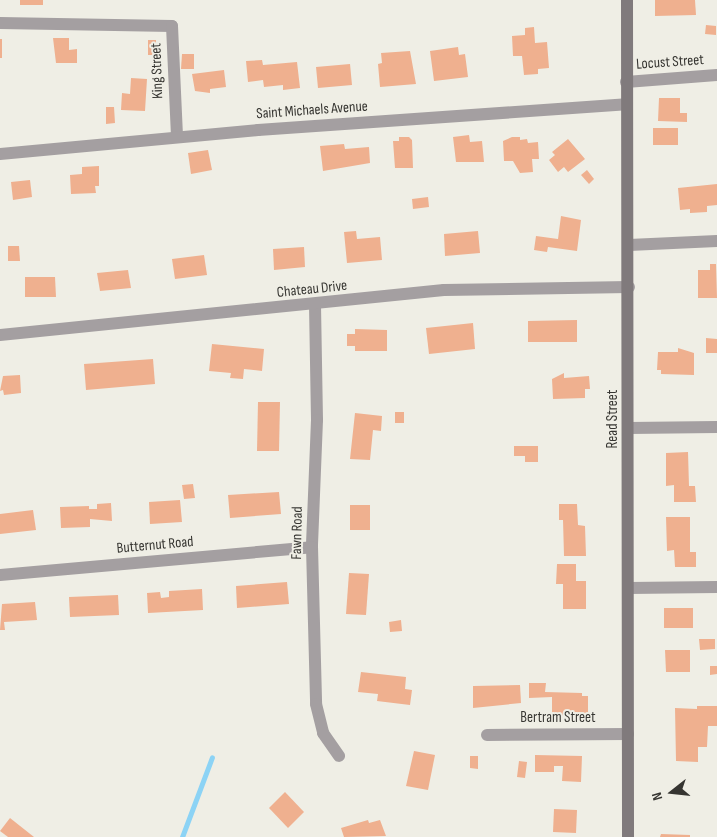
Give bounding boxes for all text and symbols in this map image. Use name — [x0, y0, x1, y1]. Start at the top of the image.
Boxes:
street label: King Street — [147, 43, 167, 99]
street label: Locust Street — [636, 51, 704, 73]
street label: Saint Michaels Avenue — [256, 97, 368, 123]
street label: Chateau Drive — [276, 276, 348, 302]
street label: Read Street — [604, 390, 622, 448]
street label: Fawn Road — [288, 506, 306, 560]
street label: Butternut Road — [116, 533, 194, 557]
street label: Bertram Street — [520, 709, 596, 727]
north arrow — [647, 767, 697, 817]
text: N — [648, 790, 666, 802]

